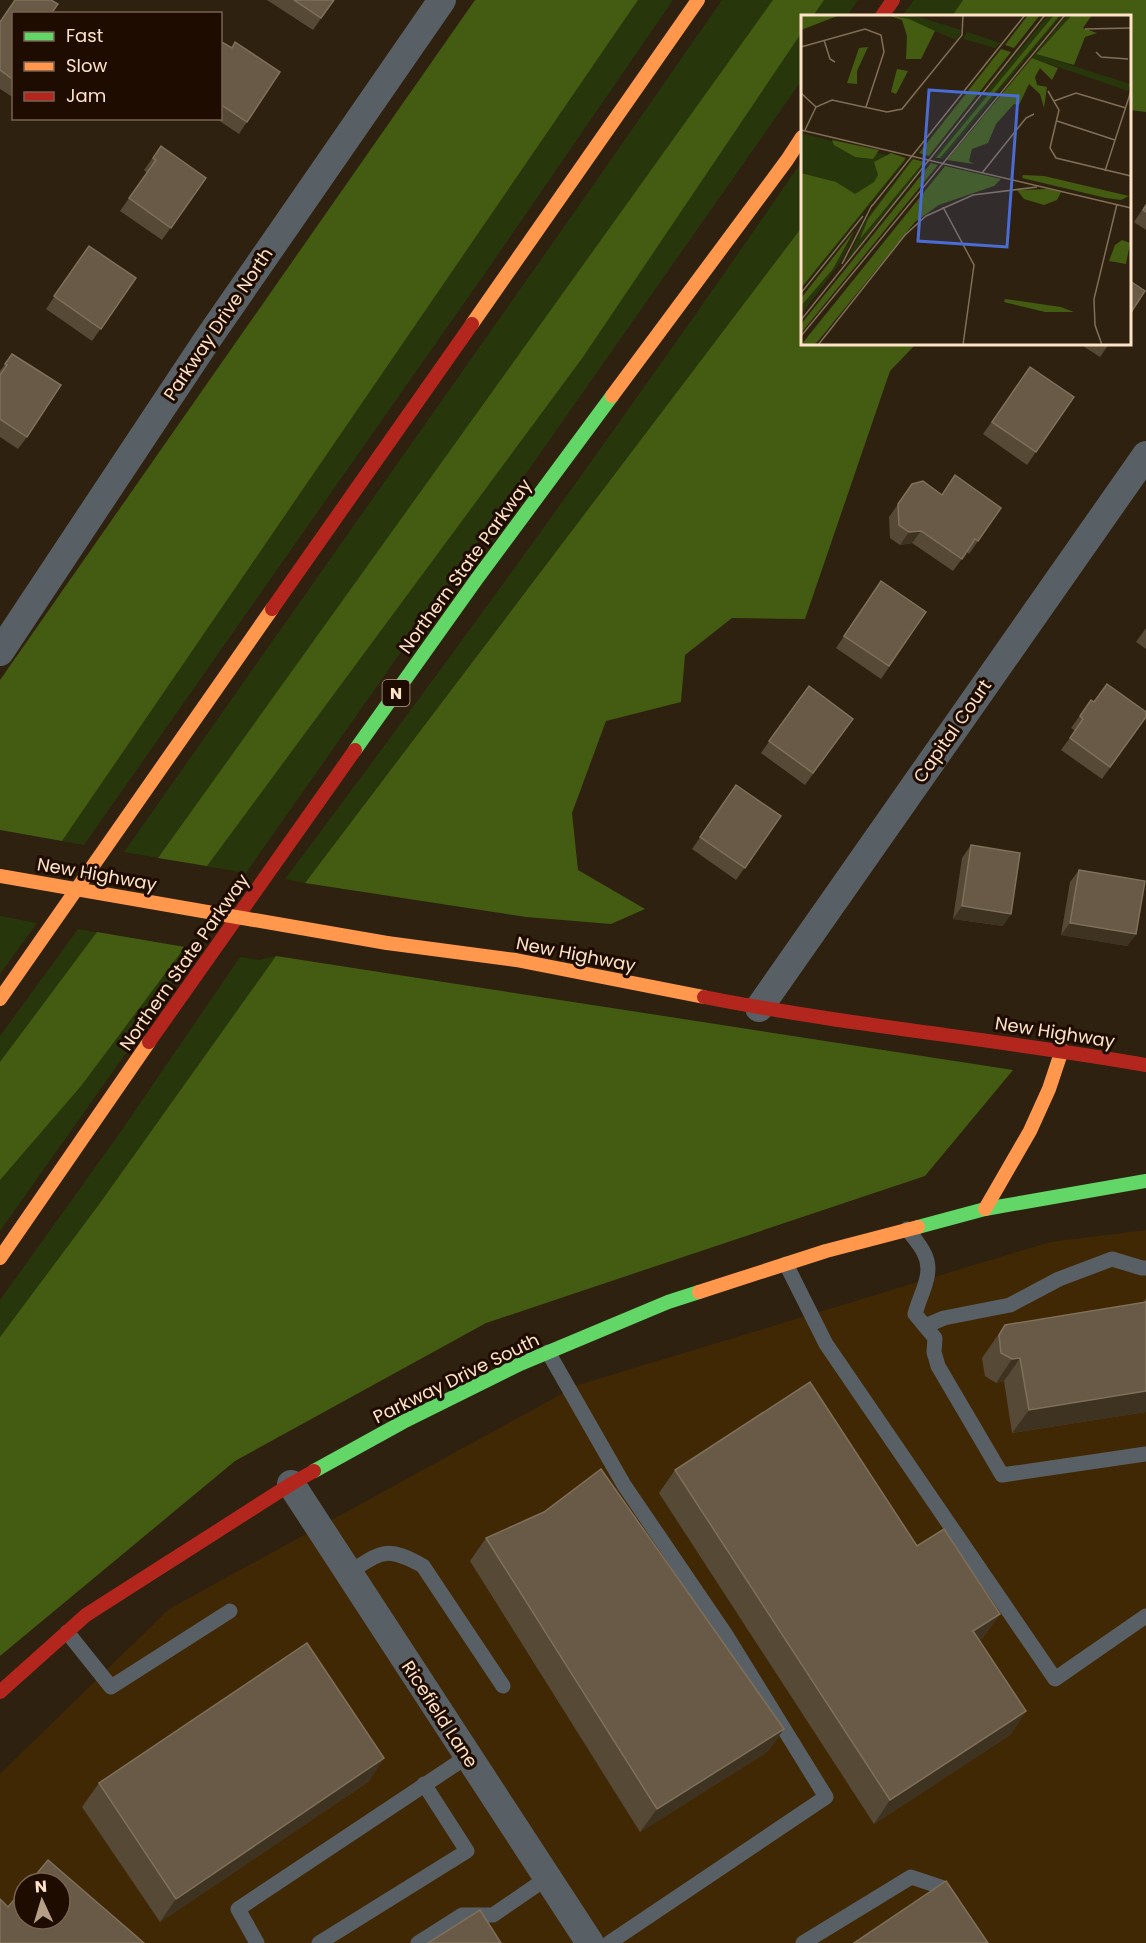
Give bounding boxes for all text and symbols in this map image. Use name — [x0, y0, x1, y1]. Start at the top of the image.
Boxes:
legend — [12, 12, 222, 120]
inset map — [801, 15, 1131, 345]
text: Fast — [66, 23, 103, 48]
text: Slow — [66, 53, 108, 78]
text: Jam — [66, 83, 106, 108]
street label: Parkway Drive North — [157, 243, 279, 405]
street label: Northern State Parkway — [393, 473, 537, 659]
street label: Capital Court — [907, 674, 997, 788]
road number: N — [382, 680, 410, 706]
street label: New Highway — [35, 851, 159, 897]
street label: Northern State Parkway — [113, 869, 255, 1055]
street label: New Highway — [514, 930, 638, 978]
street label: New Highway — [993, 1010, 1117, 1054]
street label: Parkway Drive South — [369, 1327, 543, 1429]
street label: Ricefield Lane — [396, 1656, 484, 1772]
north arrow — [12, 1871, 72, 1931]
text: N — [34, 1875, 48, 1898]

